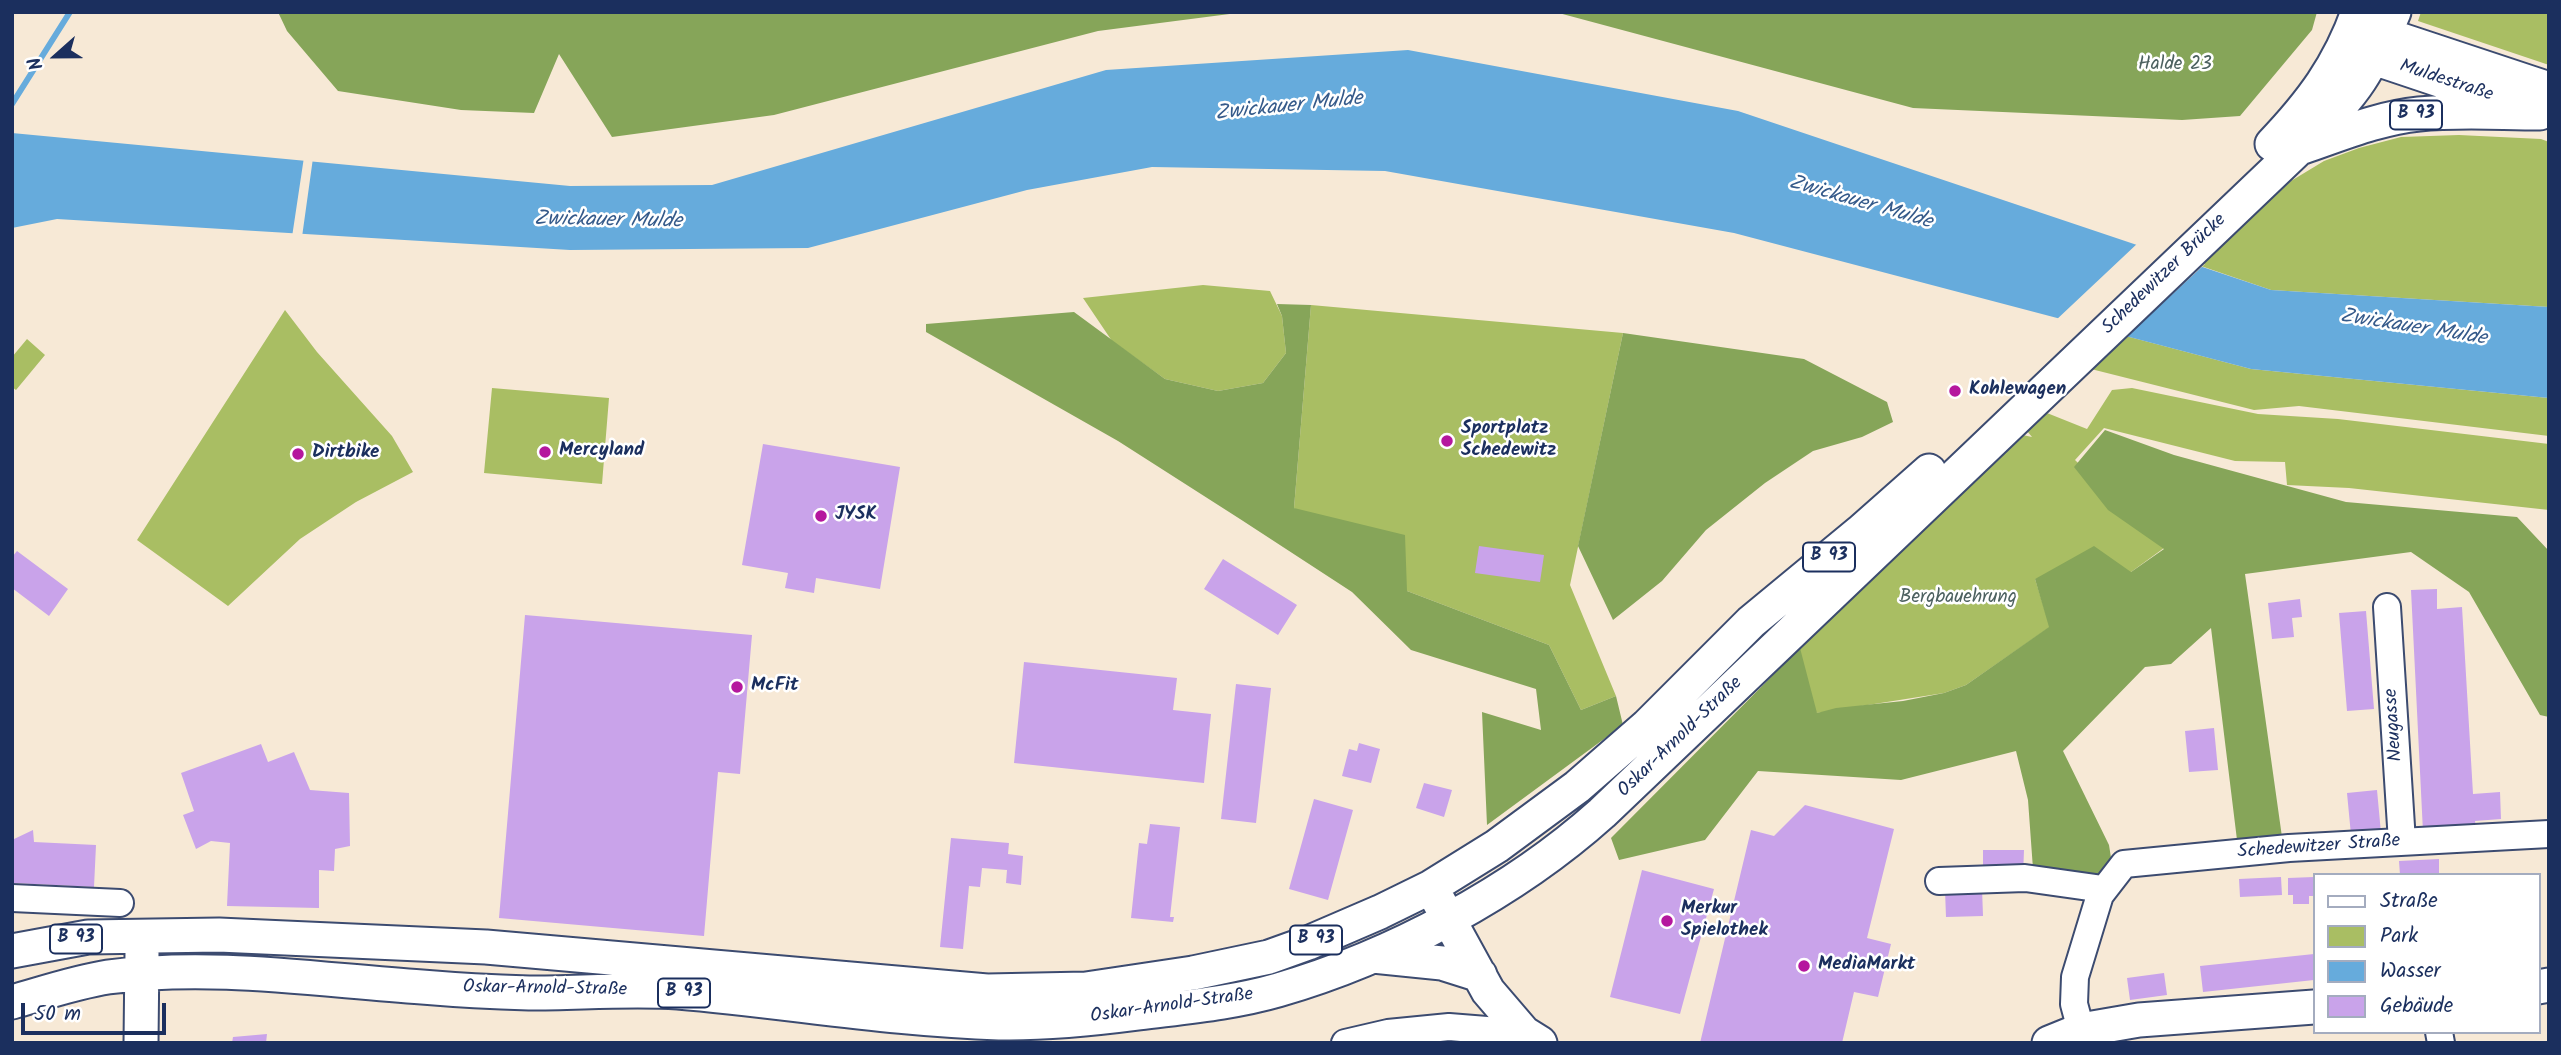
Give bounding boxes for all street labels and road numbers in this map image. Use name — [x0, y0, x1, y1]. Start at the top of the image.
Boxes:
street label: Muldestraße — [2396, 56, 2496, 108]
road number: B 93 — [2390, 100, 2442, 130]
street label: Schedewitzer Brücke — [2098, 210, 2232, 340]
road number: B 93 — [1803, 542, 1855, 572]
street label: Oskar-Arnold-Straße — [1614, 673, 1748, 803]
street label: Neugasse — [2381, 688, 2409, 762]
street label: Schedewitzer Straße — [2237, 831, 2401, 865]
road number: B 93 — [50, 924, 102, 954]
road number: B 93 — [1290, 925, 1342, 954]
street label: Oskar-Arnold-Straße — [463, 977, 627, 1003]
road number: B 93 — [658, 978, 710, 1008]
street label: Oskar-Arnold-Straße — [1089, 984, 1255, 1030]

